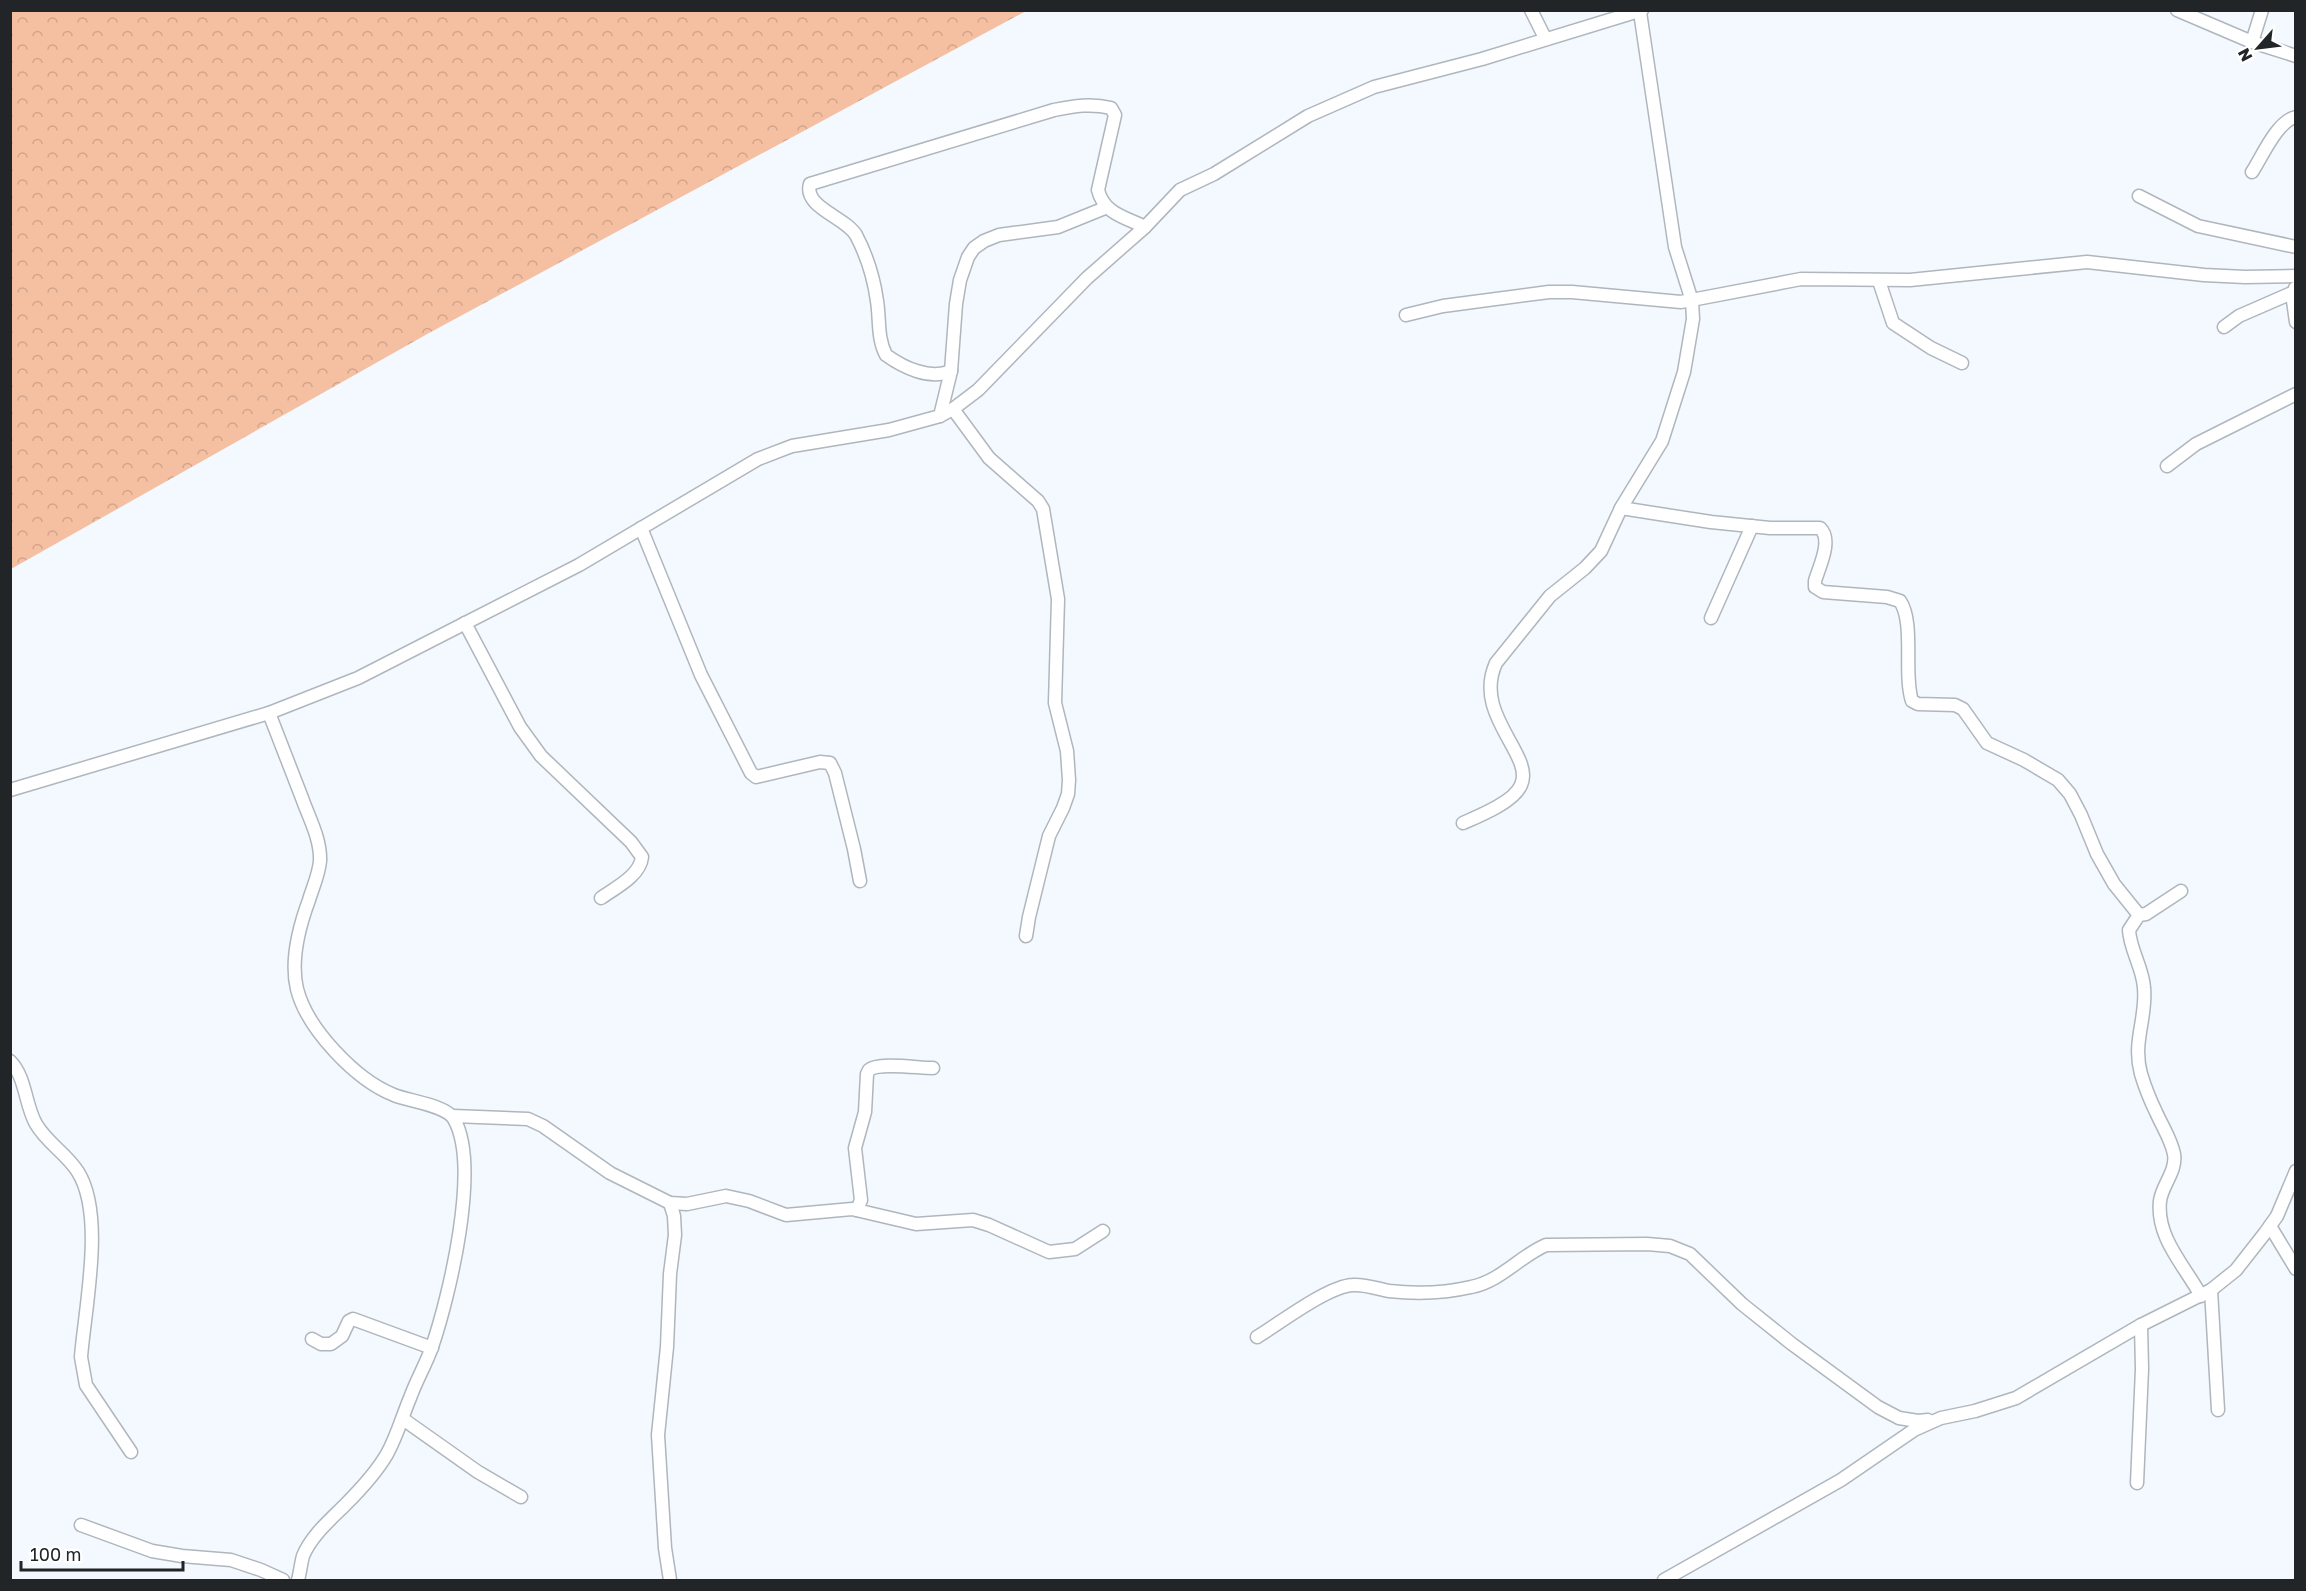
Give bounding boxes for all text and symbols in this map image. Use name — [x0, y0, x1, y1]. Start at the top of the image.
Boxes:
north arrow — [2228, 18, 2288, 78]
text: N — [2233, 45, 2256, 65]
scale bar — [21, 1534, 183, 1572]
text: 100 m — [30, 1543, 81, 1565]

